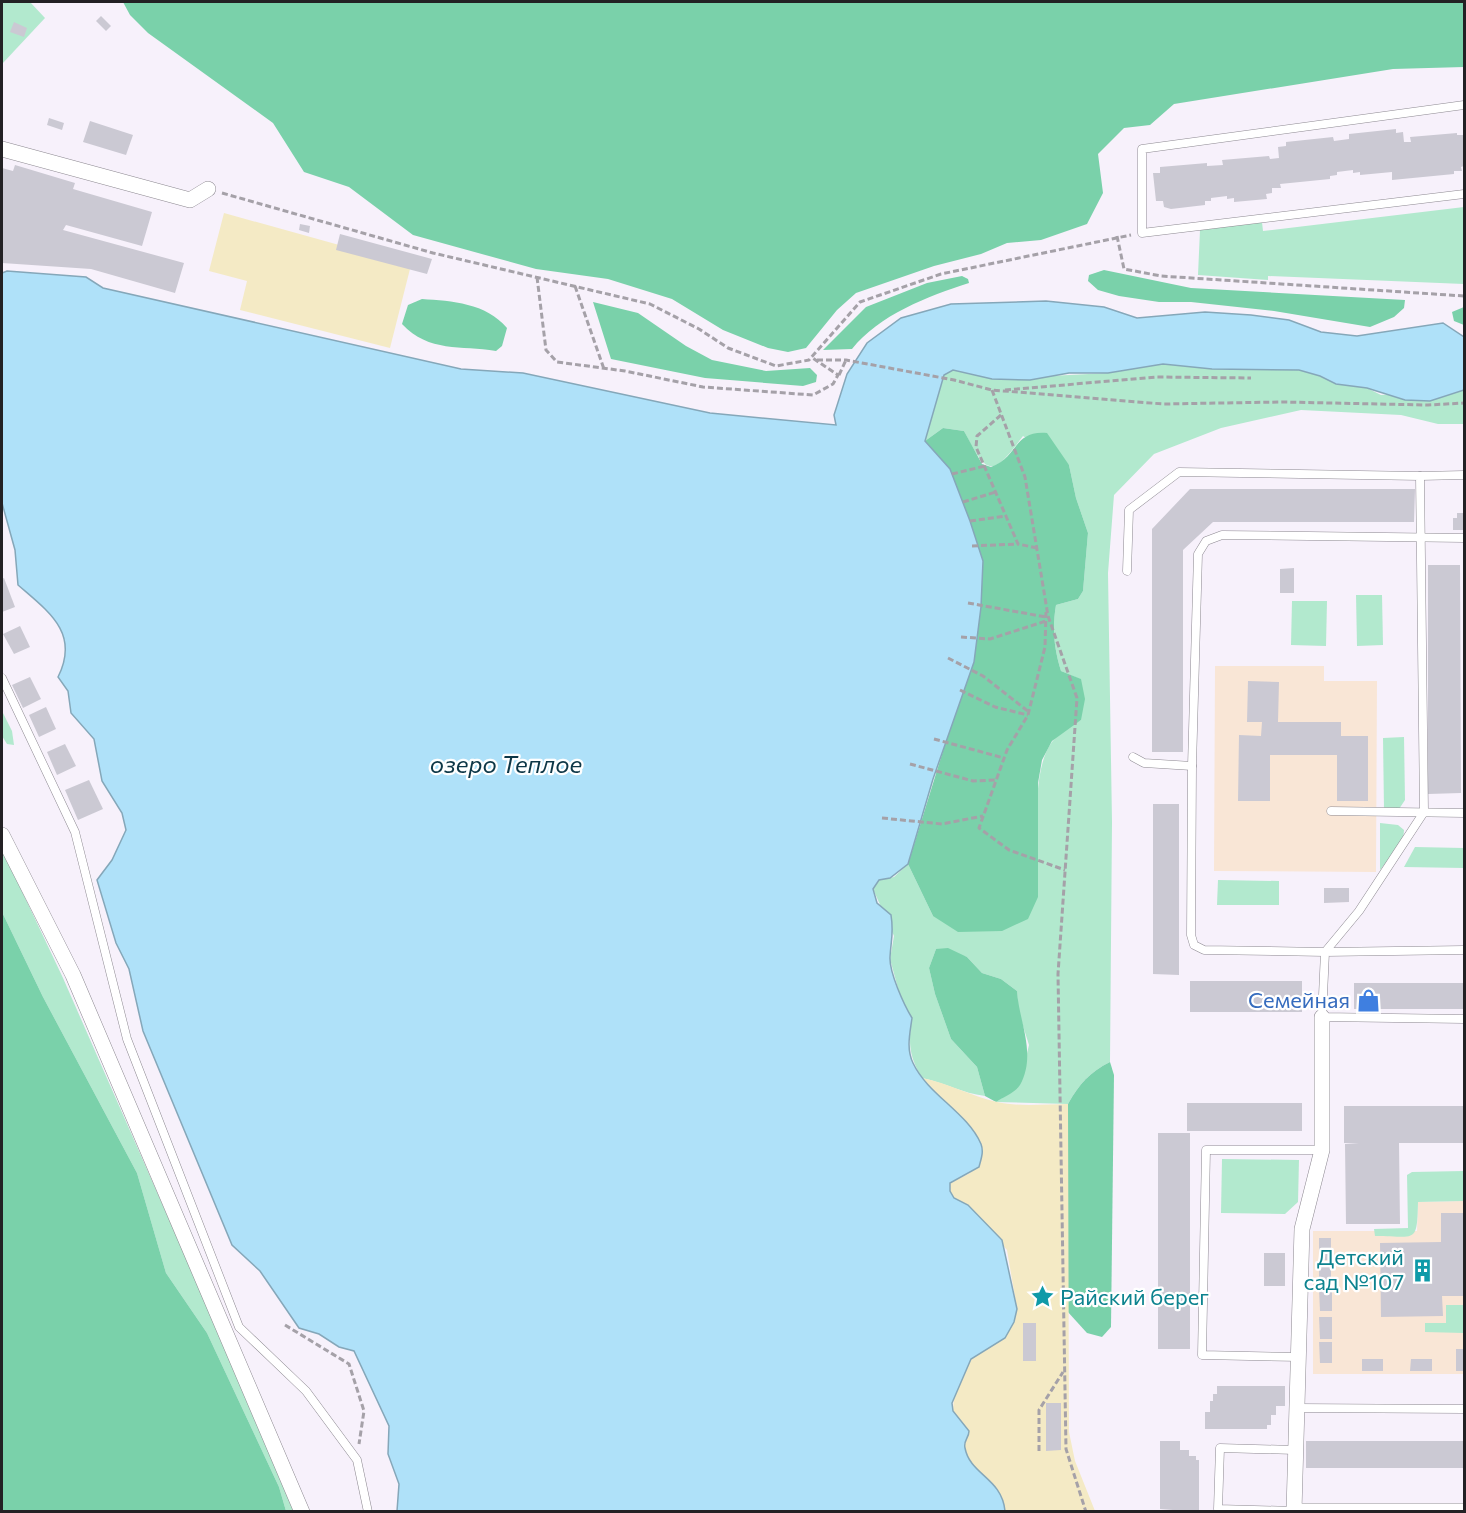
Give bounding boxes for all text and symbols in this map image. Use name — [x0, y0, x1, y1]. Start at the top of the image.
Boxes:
water label: озеро Теплое — [430, 749, 582, 778]
place label: Семейная — [1248, 986, 1350, 1013]
shop icon: Семейная — [1355, 987, 1381, 1013]
place label: Детский сад №107 — [1304, 1243, 1404, 1295]
building icon: Детский сад №107 — [1409, 1257, 1435, 1283]
place label: Райский берег — [1060, 1283, 1209, 1310]
place icon: Райский берег — [1029, 1284, 1055, 1310]

